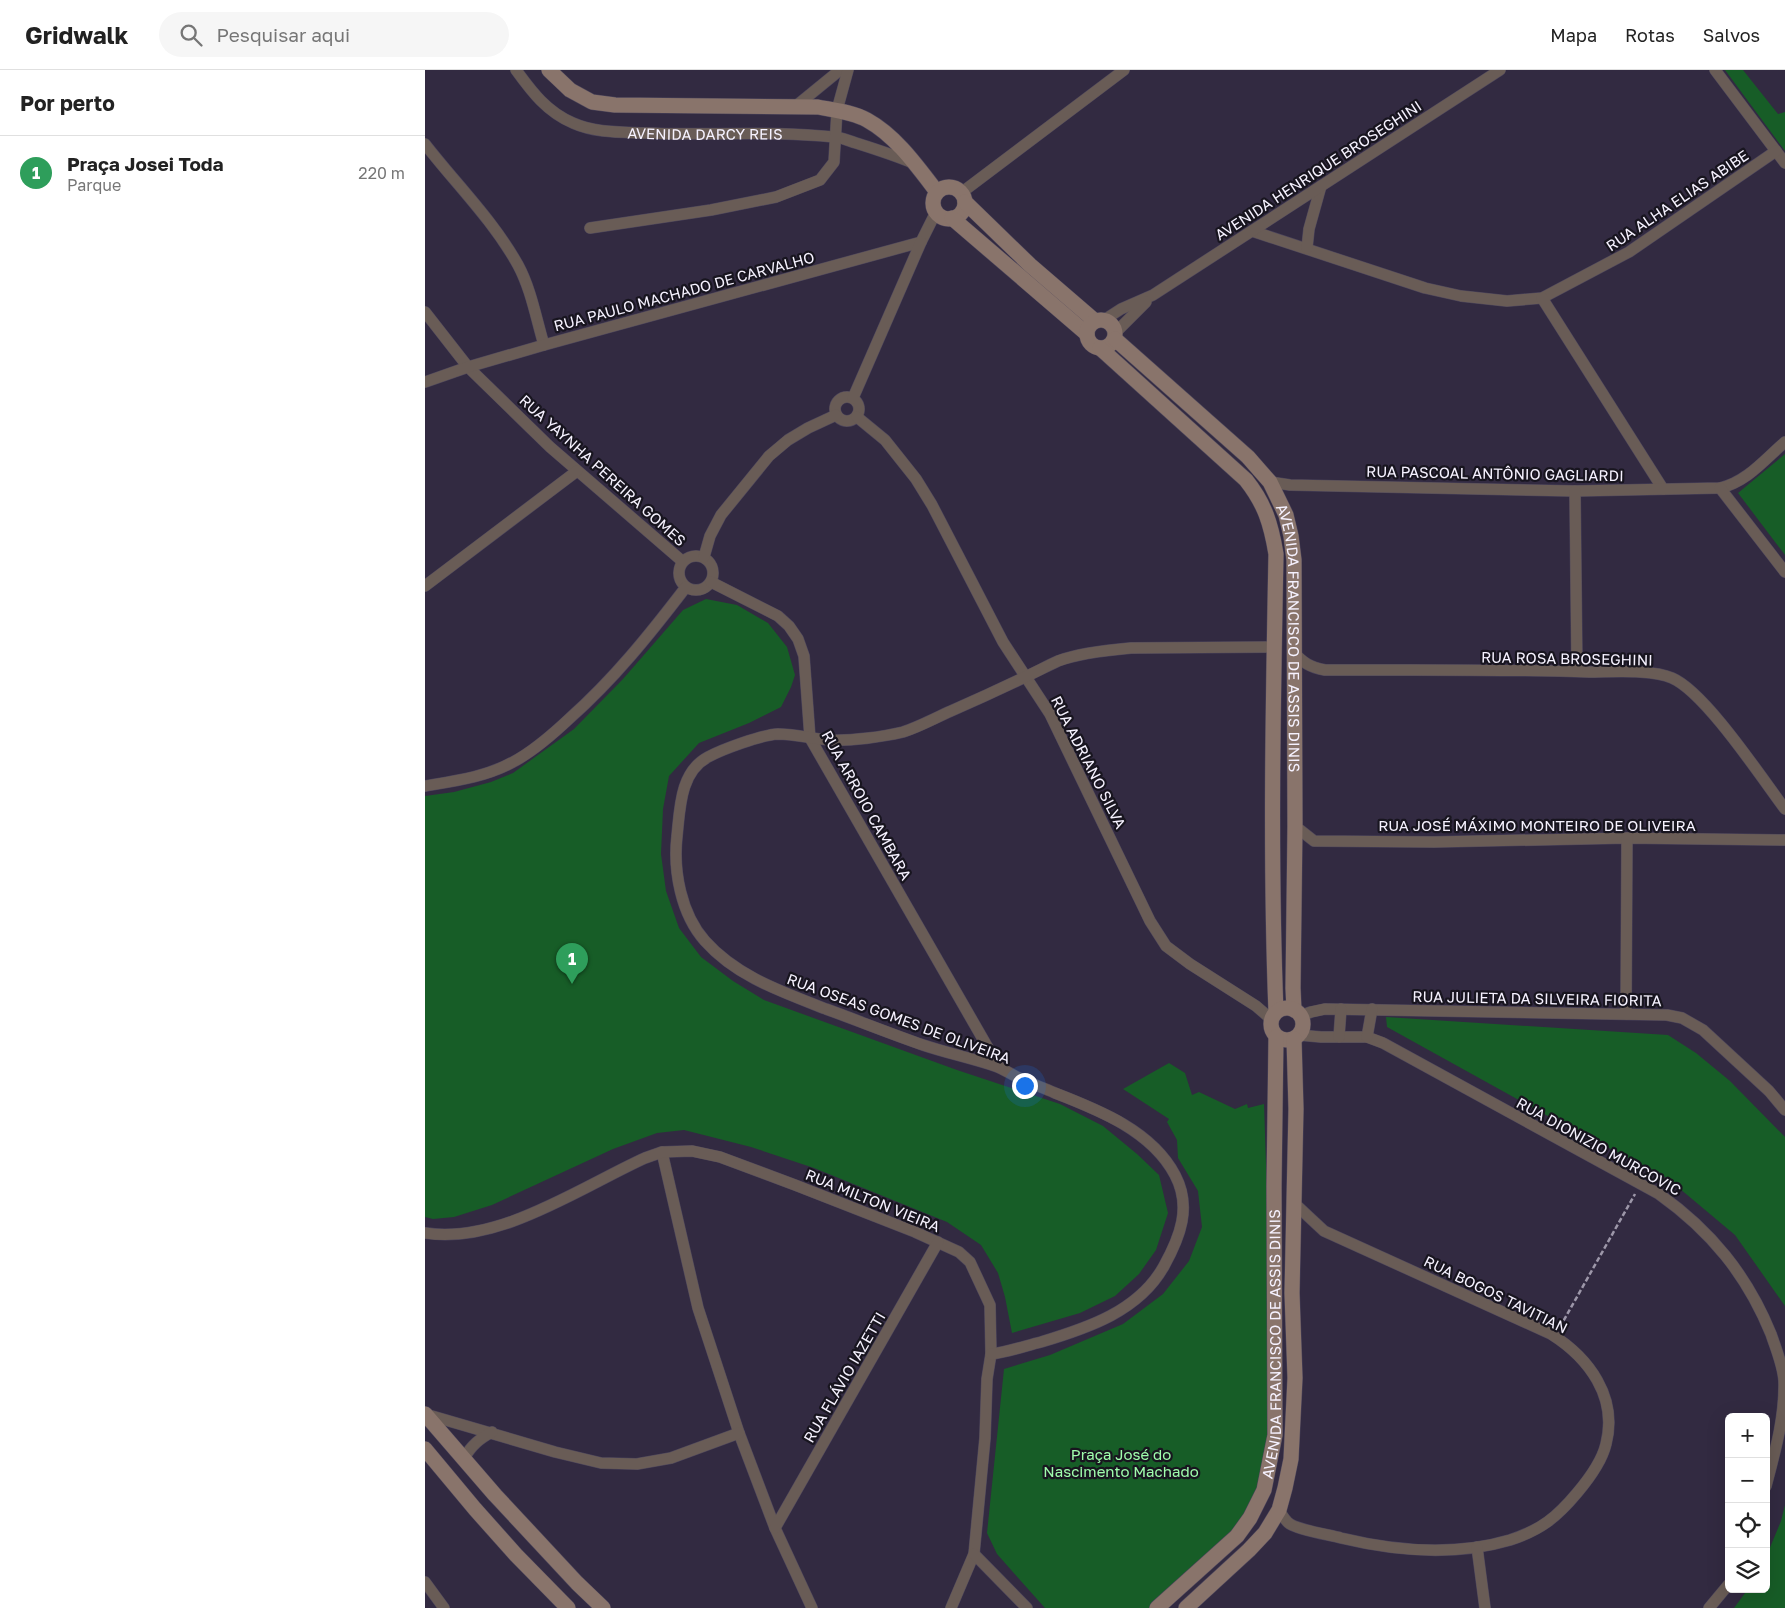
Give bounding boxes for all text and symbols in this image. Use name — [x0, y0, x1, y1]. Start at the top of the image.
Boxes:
search box — [159, 12, 509, 57]
text: Gridwalk — [25, 20, 129, 49]
icon: search — [177, 21, 205, 49]
text: Pesquisar aqui — [217, 23, 350, 46]
text: Mapa — [1550, 24, 1597, 46]
text: Rotas — [1625, 24, 1675, 46]
text: Salvos — [1703, 24, 1760, 46]
text: Por perto — [20, 90, 115, 116]
street label: AVENIDA HENRIQUE BROSEGHINI — [1211, 96, 1425, 244]
street label: AVENIDA DARCY REIS — [627, 123, 783, 143]
street label: RUA ALHA ELIAS ABIBE — [1602, 146, 1752, 254]
text: Praça Josei Toda — [67, 152, 224, 175]
text: 1 — [32, 163, 40, 183]
text: 220 m — [358, 163, 405, 183]
text: Parque — [67, 175, 121, 195]
street label: RUA PAULO MACHADO DE CARVALHO — [552, 247, 816, 335]
street label: RUA YAYNHA PEREIRA GOMES — [516, 391, 690, 549]
street label: RUA PASCOAL ANTÔNIO GAGLIARDI — [1366, 462, 1624, 484]
street label: AVENIDA FRANCISCO DE ASSIS DINIS — [1273, 501, 1304, 772]
street label: RUA ROSA BROSEGHINI — [1481, 648, 1653, 668]
street label: RUA ADRIANO SILVA — [1048, 693, 1130, 831]
street label: RUA ARROIO CAMBARA — [818, 727, 916, 883]
street label: RUA JOSÉ MÁXIMO MONTEIRO DE OLIVEIRA — [1378, 816, 1696, 834]
pin: 1 — [556, 943, 588, 984]
street label: RUA OSEAS GOMES DE OLIVEIRA — [785, 969, 1013, 1067]
street label: RUA JULIETA DA SILVEIRA FIORITA — [1412, 987, 1662, 1009]
your location — [1012, 1073, 1038, 1099]
street label: RUA DIONIZIO MURCOVIC — [1514, 1093, 1684, 1199]
street label: RUA MILTON VIEIRA — [803, 1165, 943, 1235]
street label: AVENIDA FRANCISCO DE ASSIS DINIS — [1258, 1209, 1284, 1480]
street label: RUA BOGOS TAVITIAN — [1421, 1251, 1571, 1337]
street label: RUA FLÁVIO IAZETTI — [799, 1309, 889, 1445]
map controls — [1725, 1413, 1770, 1593]
button: + — [1725, 1413, 1770, 1458]
park label: Praça José do Nascimento Machado — [1043, 1445, 1199, 1480]
button: − — [1725, 1458, 1770, 1503]
button: locate — [1725, 1503, 1770, 1548]
button: layers — [1725, 1548, 1770, 1593]

